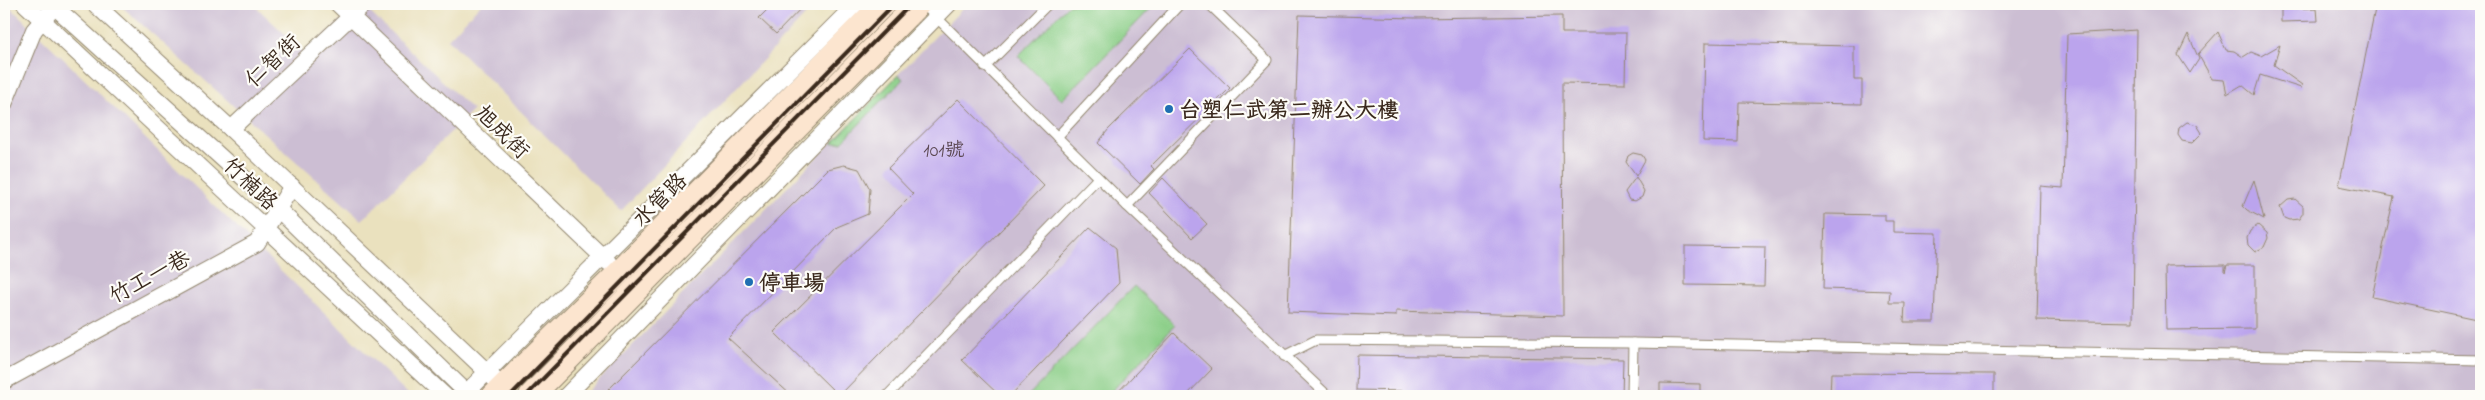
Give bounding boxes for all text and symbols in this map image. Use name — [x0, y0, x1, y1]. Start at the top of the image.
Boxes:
street label: 仁智街 — [239, 28, 309, 96]
place label: 台塑仁武第二辦公大樓 — [1179, 96, 1399, 128]
street label: 旭成街 — [466, 99, 536, 168]
marker: 台塑仁武第二辦公大樓 — [1163, 103, 1175, 115]
house number: 101號 — [923, 137, 965, 166]
street label: 竹楠路 — [214, 151, 284, 219]
street label: 水管路 — [626, 166, 696, 236]
street label: 竹工一巷 — [104, 244, 197, 313]
place label: 停車場 — [759, 269, 825, 301]
marker: 停車場 — [743, 276, 755, 288]

